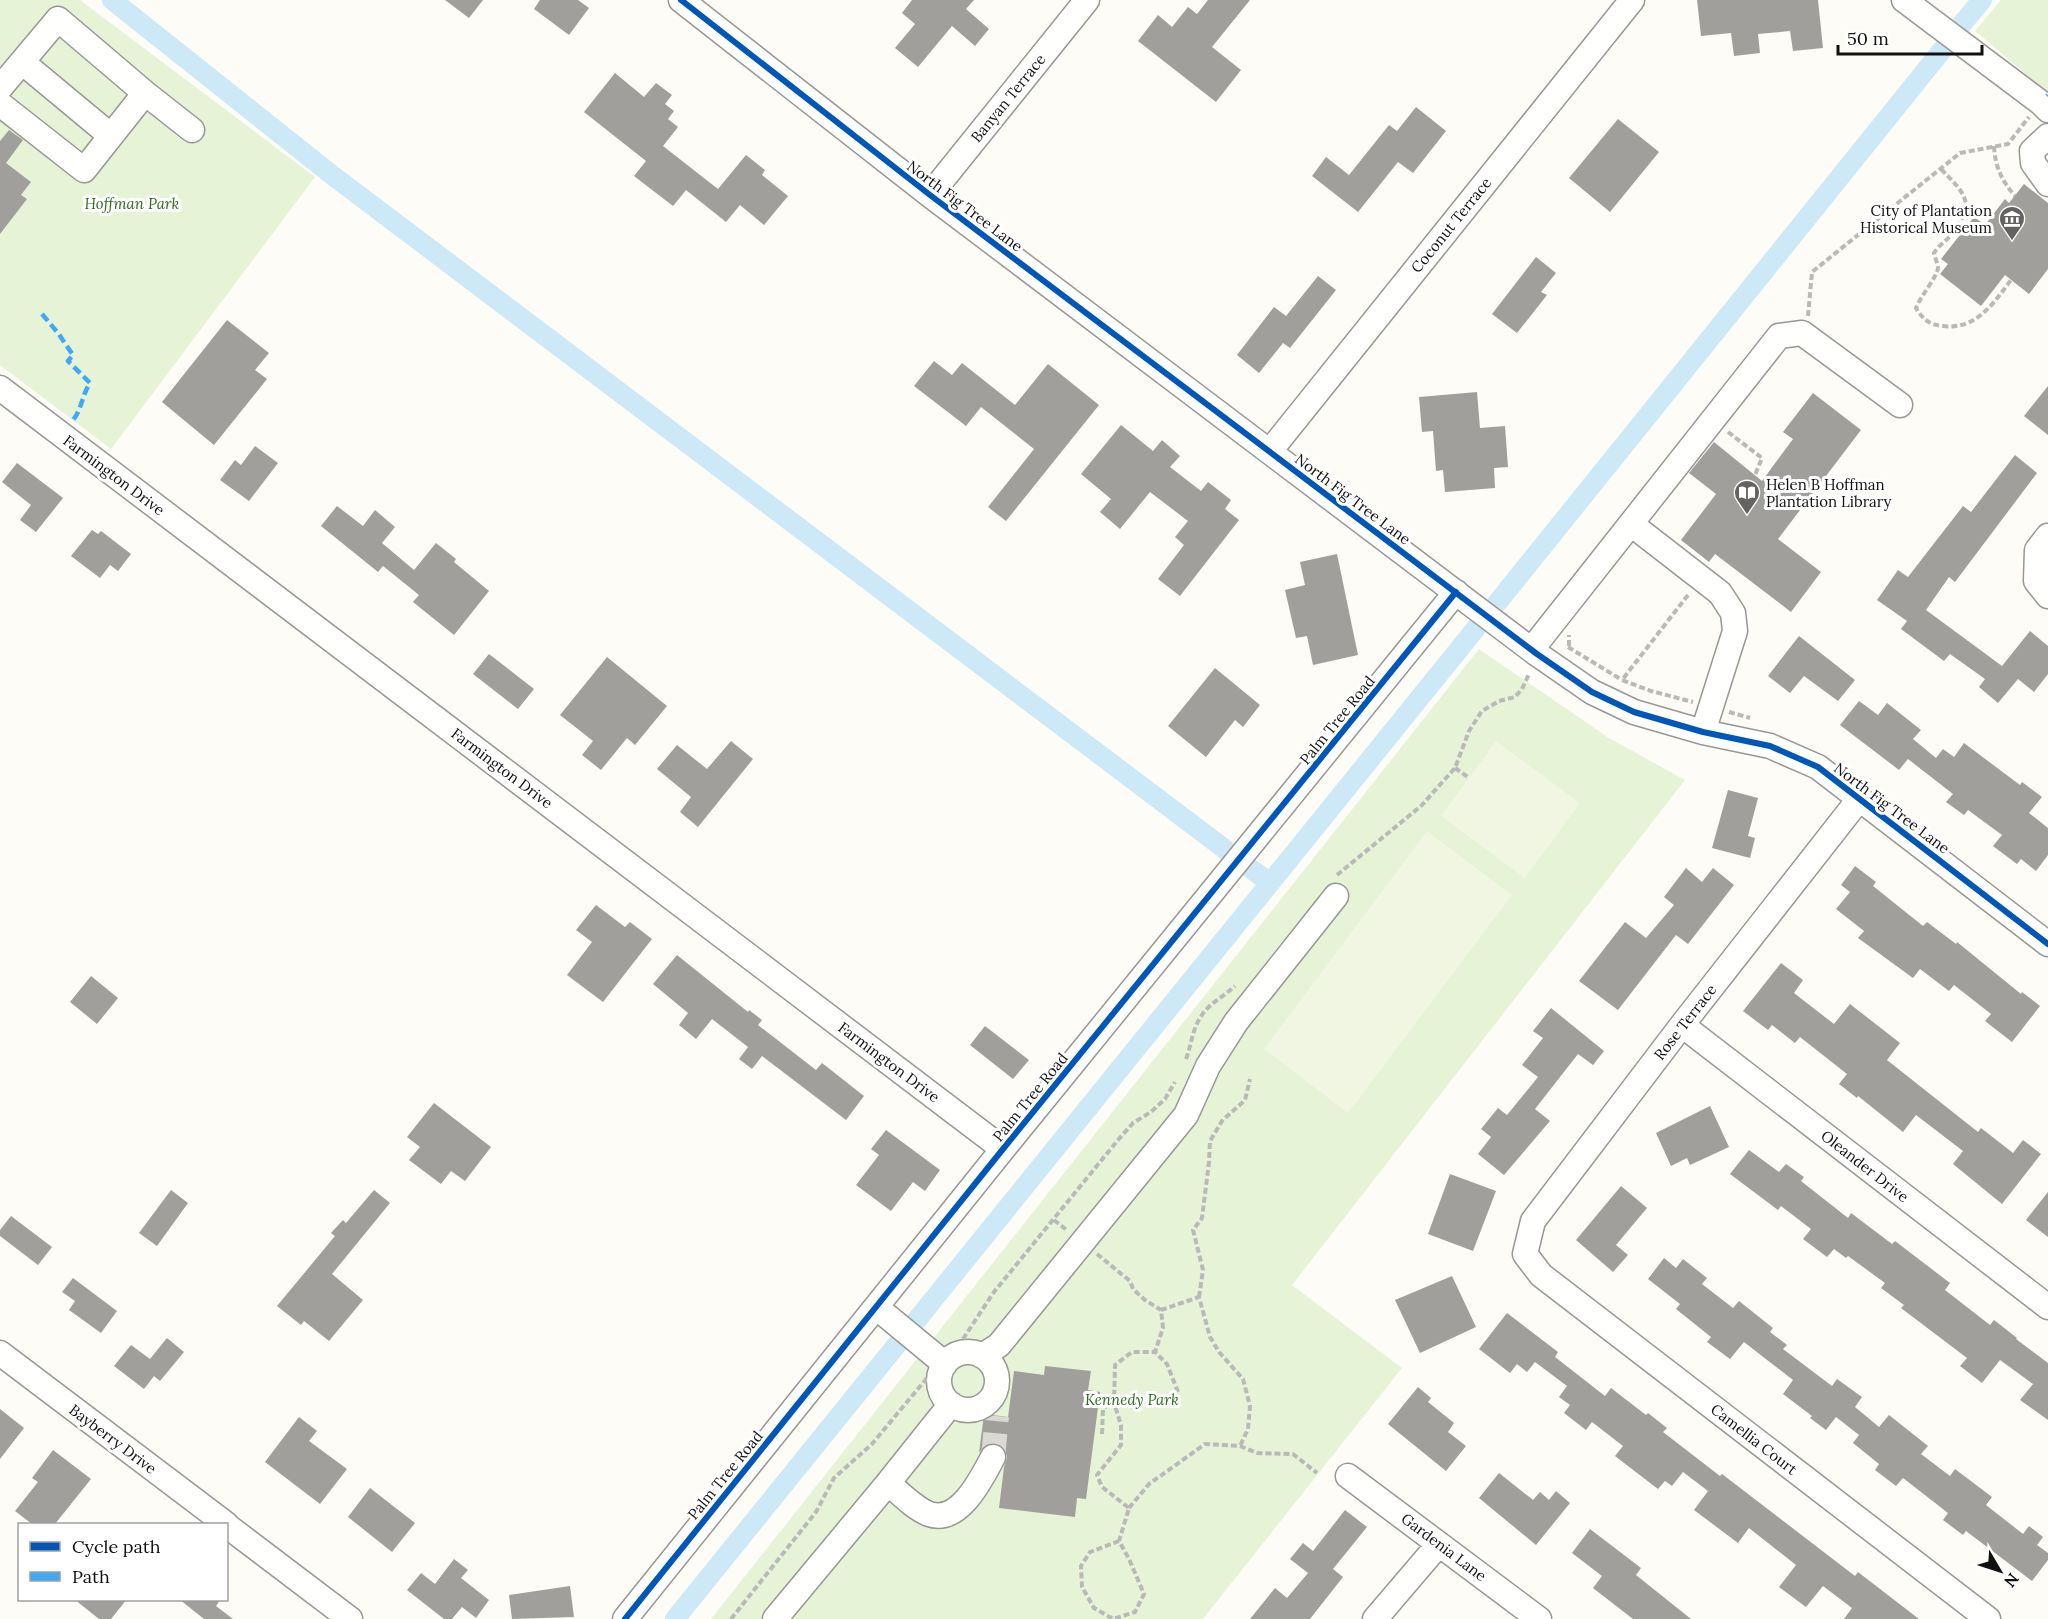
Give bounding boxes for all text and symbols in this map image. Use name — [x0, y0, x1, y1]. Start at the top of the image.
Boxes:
scale bar — [1838, 18, 1982, 56]
text: 50 m — [1847, 27, 1889, 50]
street label: Banyan Terrace — [966, 50, 1050, 146]
street label: North Fig Tree Lane — [903, 156, 1027, 256]
street label: Coconut Terrace — [1407, 173, 1495, 277]
park label: Hoffman Park — [85, 194, 180, 213]
place label: City of Plantation Historical Museum — [1860, 201, 1992, 237]
museum icon: City of Plantation Historical Museum — [1997, 204, 2027, 242]
street label: Farmington Drive — [60, 431, 168, 519]
street label: North Fig Tree Lane — [1291, 449, 1415, 549]
place label: Helen B Hoffman Plantation Library — [1766, 475, 1892, 511]
library icon: Helen B Hoffman Plantation Library — [1732, 478, 1762, 516]
street label: Palm Tree Road — [1295, 672, 1379, 768]
street label: Farmington Drive — [448, 724, 556, 812]
street label: North Fig Tree Lane — [1830, 758, 1954, 858]
street label: Rose Terrace — [1650, 980, 1720, 1064]
street label: Farmington Drive — [835, 1018, 943, 1106]
street label: Palm Tree Road — [988, 1049, 1072, 1145]
street label: Oleander Drive — [1817, 1126, 1913, 1206]
park label: Kennedy Park — [1085, 1390, 1179, 1409]
street label: Camellia Court — [1707, 1399, 1801, 1479]
street label: Bayberry Drive — [66, 1400, 160, 1478]
street label: Palm Tree Road — [683, 1427, 767, 1523]
street label: Gardenia Lane — [1398, 1509, 1490, 1585]
legend — [18, 1523, 228, 1601]
text: Cycle path — [72, 1535, 161, 1558]
north arrow — [1970, 1541, 2030, 1601]
text: Path — [72, 1565, 110, 1588]
text: N — [2000, 1569, 2023, 1592]

